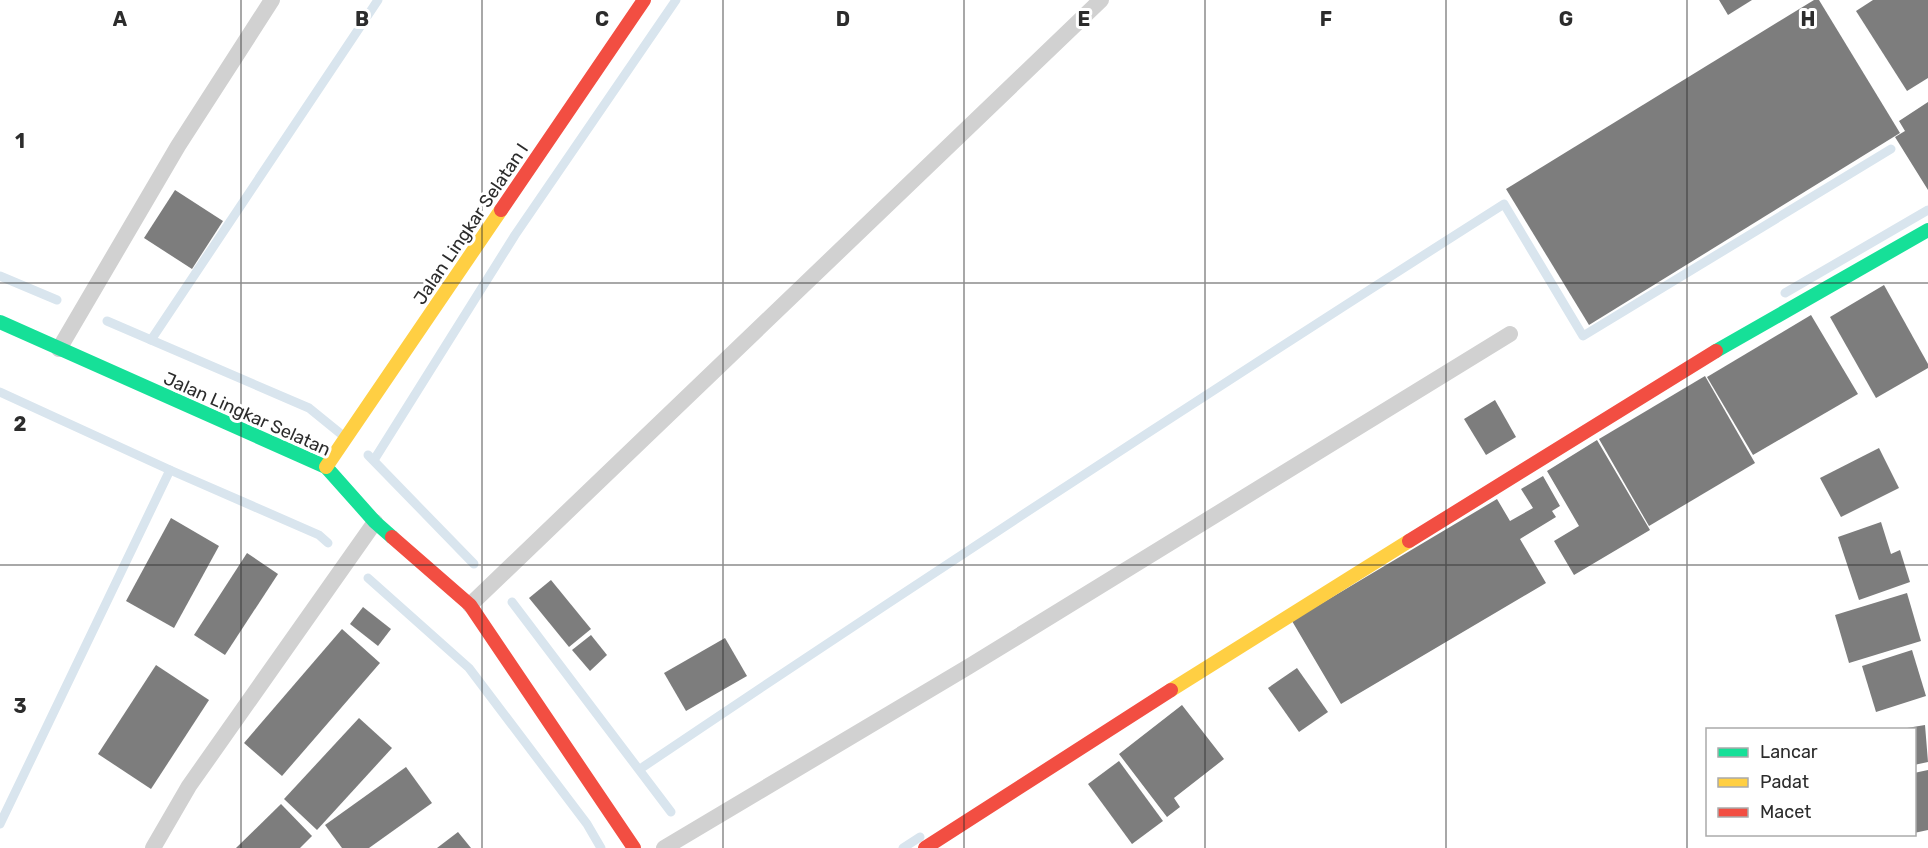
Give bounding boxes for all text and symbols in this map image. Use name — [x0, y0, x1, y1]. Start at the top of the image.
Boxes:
text: A — [113, 7, 128, 31]
text: B — [355, 7, 369, 31]
text: C — [595, 7, 609, 31]
text: D — [836, 7, 850, 31]
text: E — [1078, 7, 1090, 31]
text: F — [1320, 7, 1332, 31]
text: G — [1559, 7, 1573, 31]
text: H — [1801, 7, 1815, 31]
text: 1 — [15, 129, 25, 153]
street label: Jalan Lingkar Selatan I — [409, 139, 533, 309]
street label: Jalan Lingkar Selatan — [160, 367, 334, 461]
text: 2 — [14, 412, 27, 436]
text: 3 — [13, 694, 27, 718]
legend — [1706, 728, 1916, 836]
text: Lancar — [1760, 741, 1818, 763]
text: Padat — [1760, 771, 1809, 793]
text: Macet — [1760, 801, 1811, 823]

